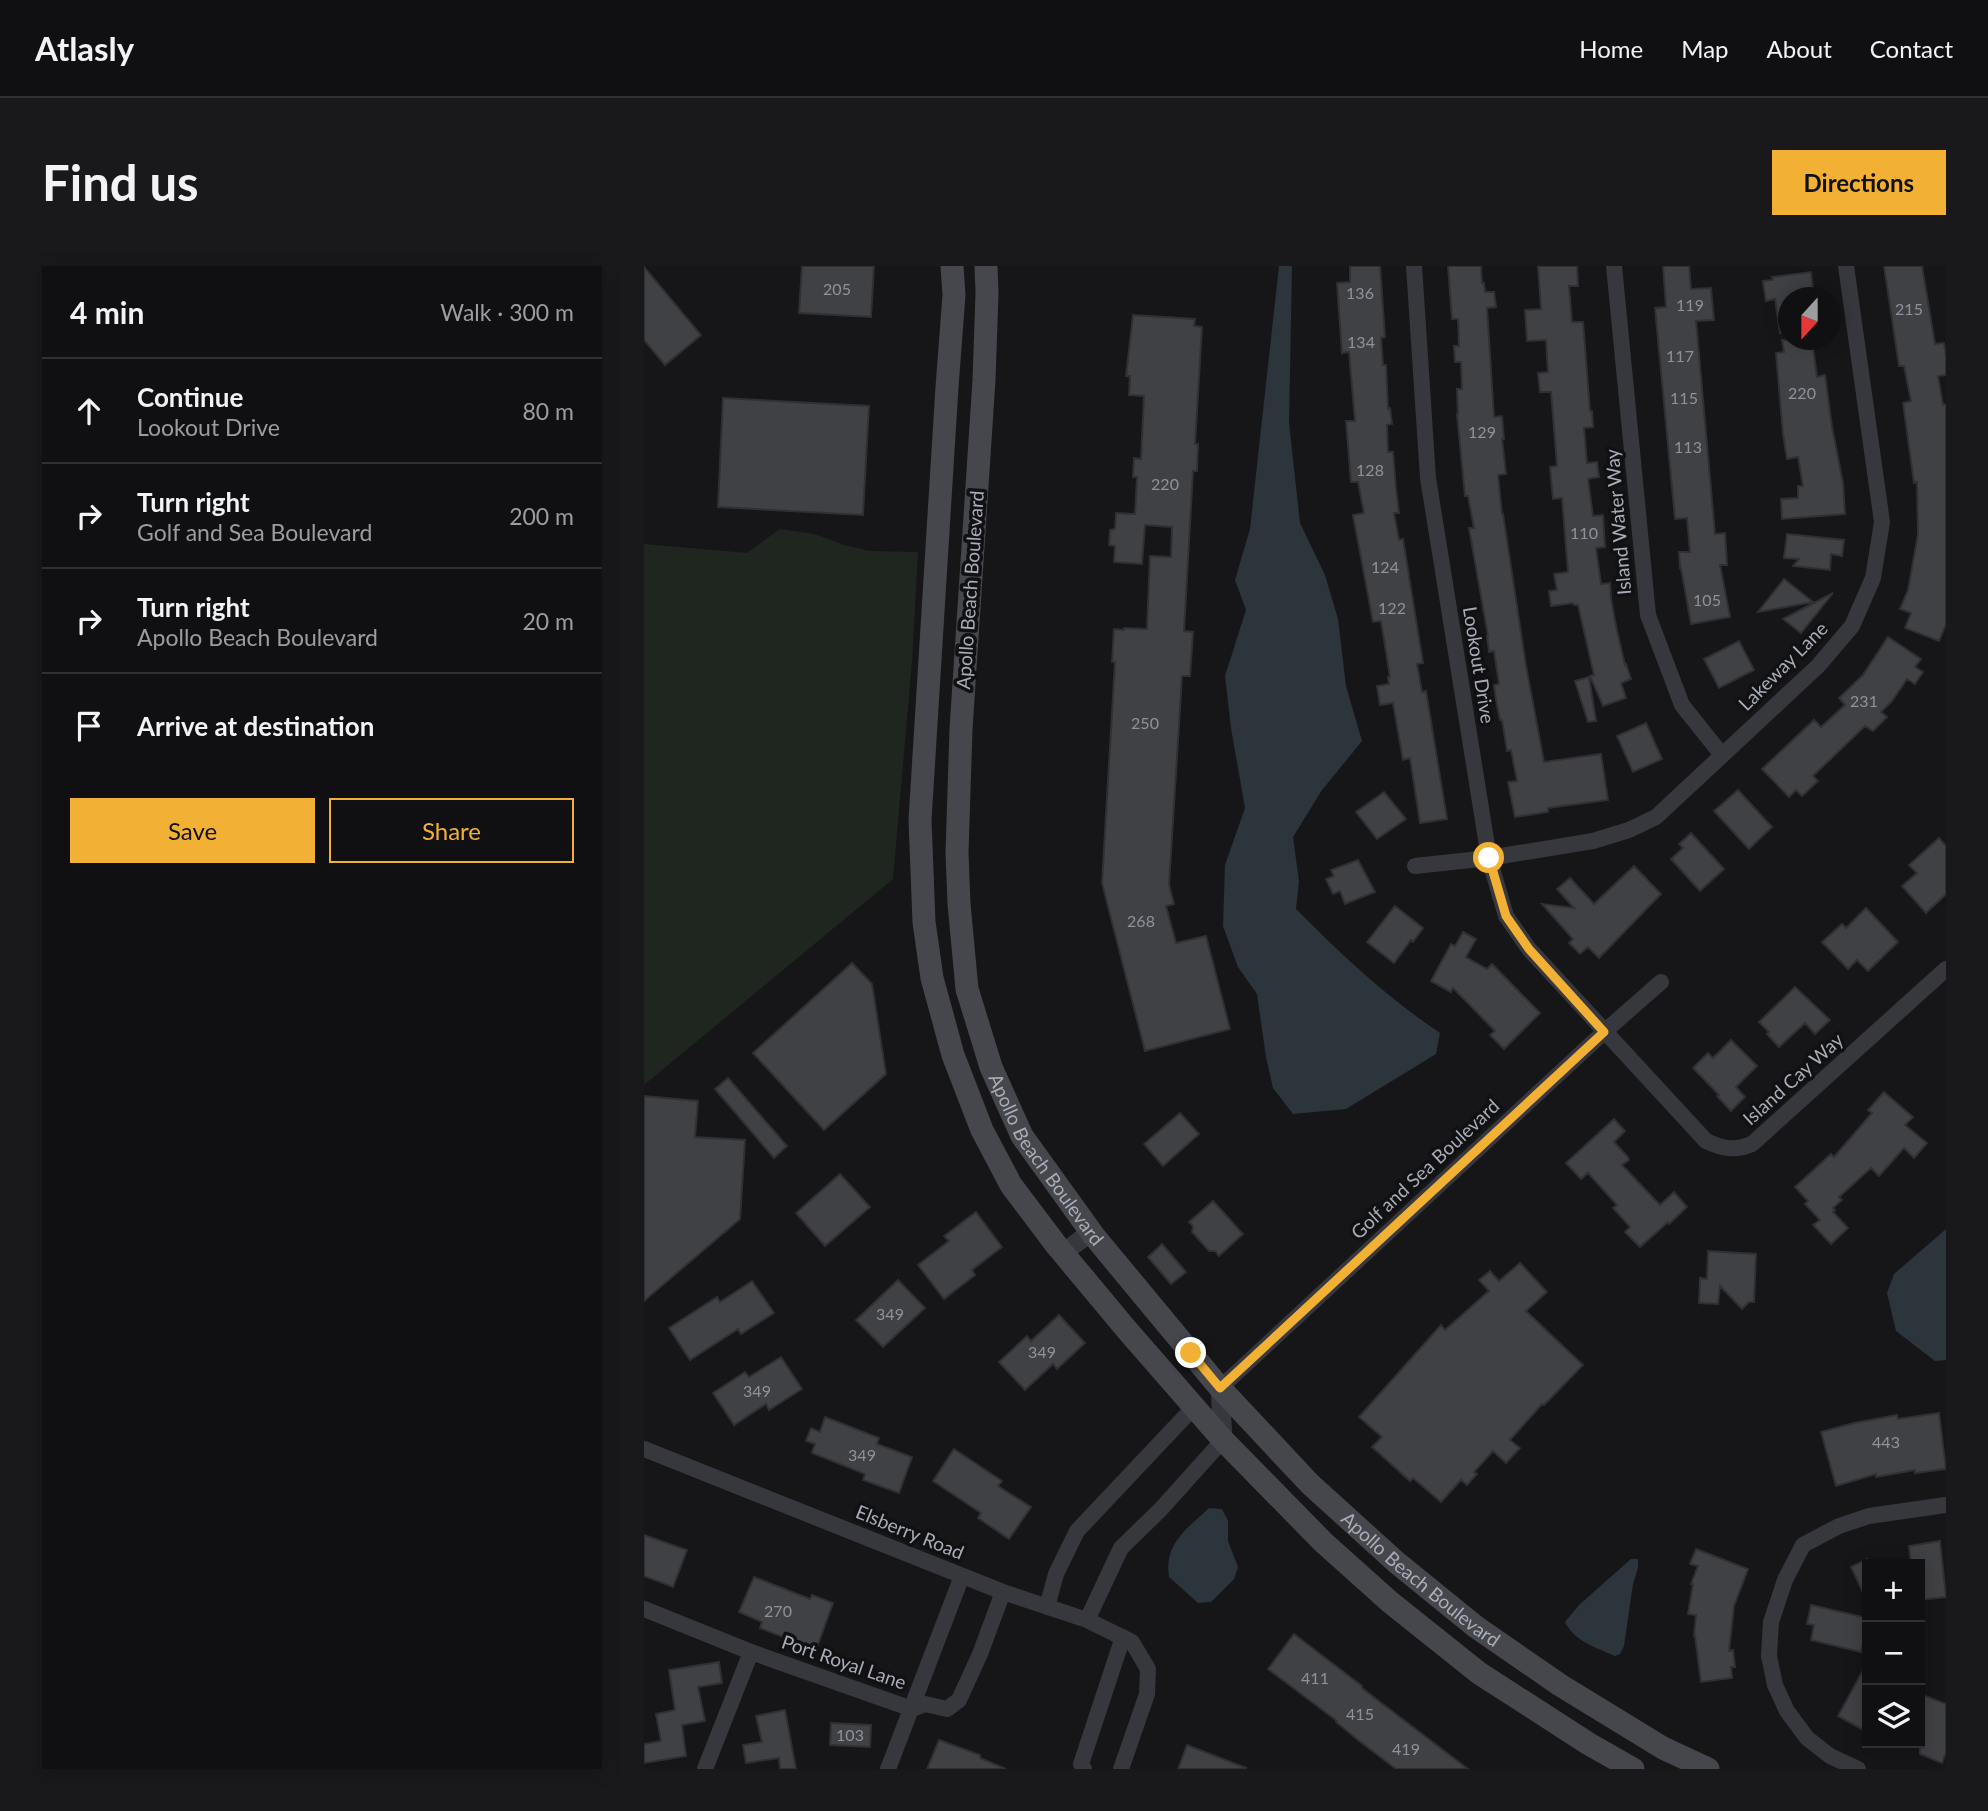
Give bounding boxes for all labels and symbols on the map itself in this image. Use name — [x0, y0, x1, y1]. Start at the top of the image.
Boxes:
house number: 205 — [823, 279, 851, 298]
house number: 136 — [1346, 283, 1374, 302]
north arrow — [1778, 287, 1841, 350]
house number: 119 — [1676, 295, 1704, 314]
house number: 215 — [1895, 299, 1923, 318]
house number: 134 — [1347, 332, 1375, 351]
house number: 117 — [1666, 346, 1694, 365]
house number: 220 — [1788, 383, 1816, 402]
house number: 115 — [1670, 388, 1698, 407]
house number: 129 — [1468, 422, 1496, 441]
house number: 113 — [1674, 437, 1702, 456]
street label: Island Water Way — [1600, 448, 1635, 596]
house number: 128 — [1356, 460, 1384, 479]
house number: 220 — [1151, 474, 1179, 493]
street label: Apollo Beach Boulevard — [951, 490, 988, 690]
house number: 110 — [1570, 523, 1598, 542]
house number: 124 — [1371, 557, 1399, 576]
house number: 105 — [1693, 590, 1721, 609]
house number: 122 — [1378, 598, 1406, 617]
street label: Lookout Drive — [1459, 605, 1500, 725]
street label: Lakeway Lane — [1733, 616, 1832, 715]
house number: 231 — [1850, 691, 1878, 710]
house number: 250 — [1131, 713, 1159, 732]
route start — [1473, 842, 1504, 873]
house number: 268 — [1127, 911, 1155, 930]
street label: Island Cay Way — [1738, 1028, 1848, 1130]
street label: Apollo Beach Boulevard — [984, 1070, 1109, 1250]
street label: Golf and Sea Boulevard — [1346, 1094, 1504, 1243]
house number: 349 — [876, 1304, 904, 1323]
route end — [1175, 1337, 1206, 1368]
house number: 349 — [1028, 1342, 1056, 1361]
house number: 349 — [743, 1381, 771, 1400]
house number: 443 — [1872, 1432, 1900, 1451]
house number: 349 — [848, 1445, 876, 1464]
street label: Elsberry Road — [853, 1499, 968, 1564]
street label: Apollo Beach Boulevard — [1337, 1506, 1505, 1651]
house number: 270 — [764, 1601, 792, 1620]
street label: Port Royal Lane — [779, 1629, 909, 1694]
house number: 411 — [1301, 1668, 1329, 1687]
house number: 415 — [1346, 1704, 1374, 1723]
house number: 103 — [836, 1725, 864, 1744]
house number: 419 — [1392, 1739, 1420, 1758]

